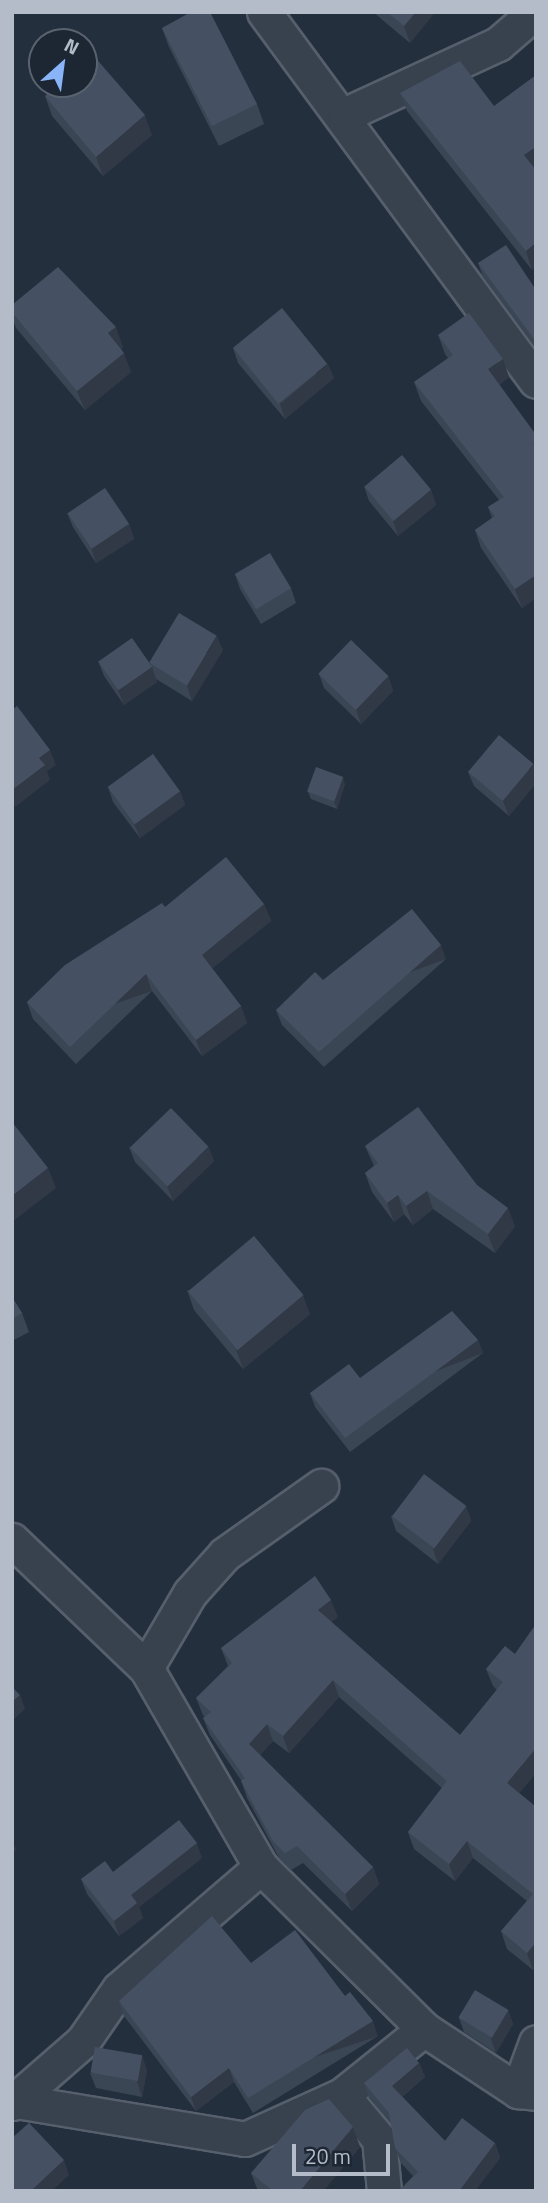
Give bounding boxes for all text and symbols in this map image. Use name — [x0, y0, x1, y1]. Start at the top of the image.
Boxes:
north arrow — [28, 28, 98, 98]
text: N — [60, 30, 85, 62]
scale bar — [296, 2130, 394, 2174]
text: 20 m — [305, 2140, 351, 2172]

